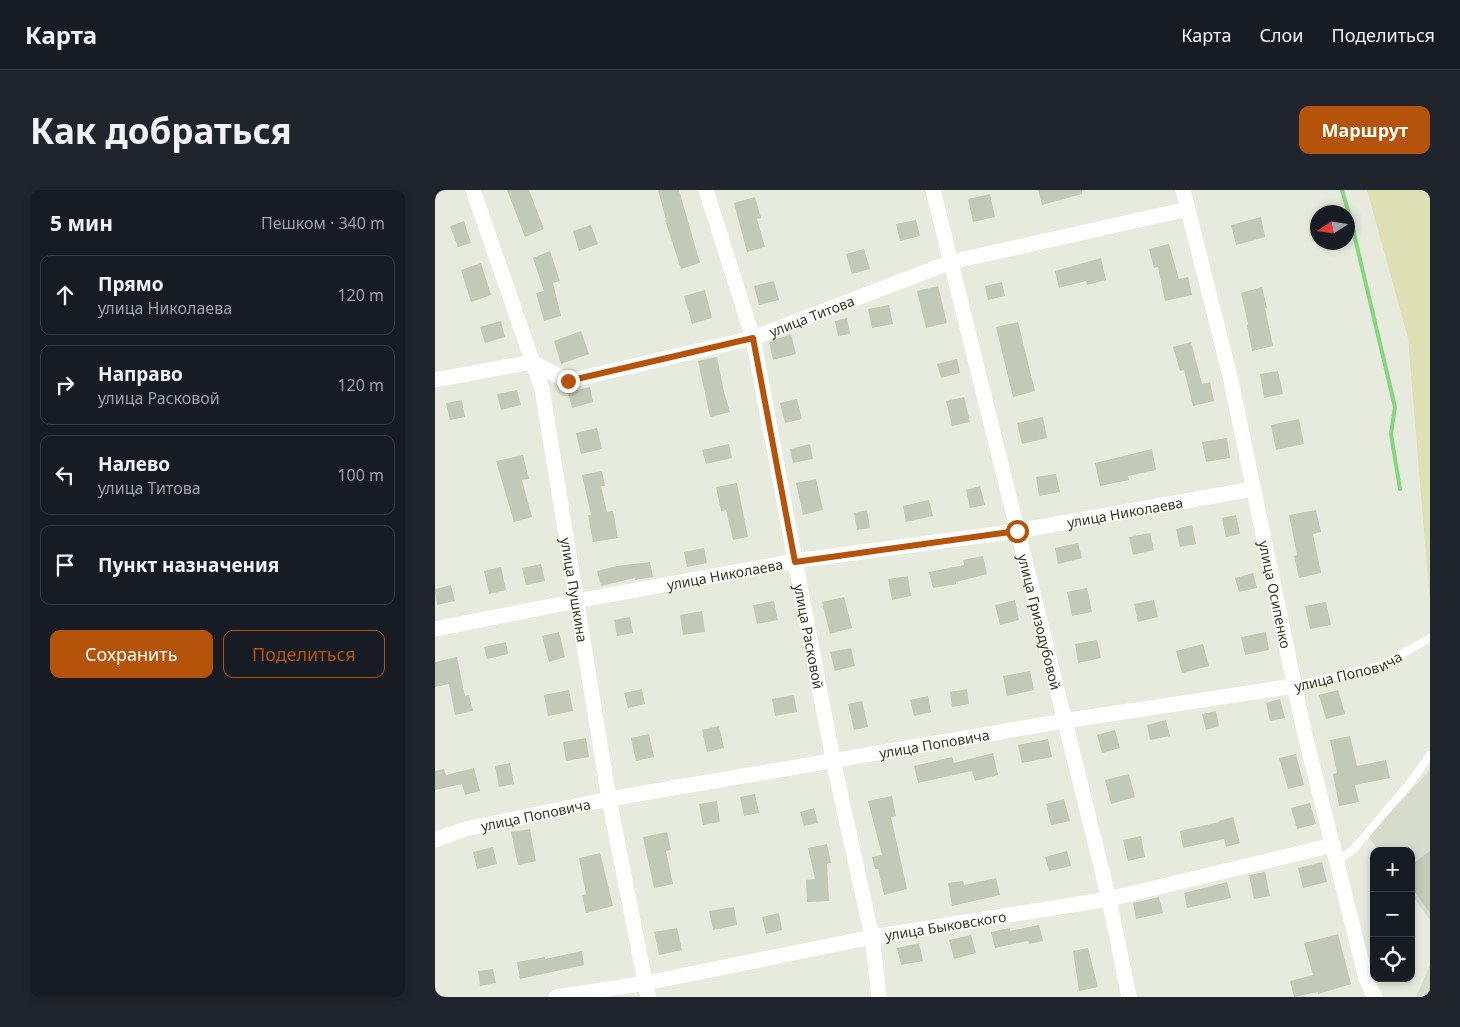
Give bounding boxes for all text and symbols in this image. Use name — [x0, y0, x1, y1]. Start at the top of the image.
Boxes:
text: Карта — [25, 18, 97, 51]
text: Карта — [1181, 23, 1231, 47]
text: Слои — [1259, 23, 1303, 47]
text: Поделиться — [1331, 23, 1435, 47]
button: Маршрут — [1299, 106, 1430, 154]
text: Как добраться — [30, 107, 292, 154]
north arrow — [1310, 205, 1355, 250]
text: 5 мин — [50, 209, 113, 237]
text: Пешком · 340 m — [261, 212, 385, 234]
text: Прямо — [98, 271, 164, 297]
icon: ahead — [51, 281, 79, 309]
text: 120 m — [337, 284, 384, 306]
street label: улица Титова — [766, 291, 857, 340]
text: улица Николаева — [98, 297, 232, 319]
text: Направо — [98, 361, 183, 387]
route end — [557, 370, 580, 393]
icon: right — [51, 371, 79, 399]
text: 120 m — [337, 374, 384, 396]
text: улица Расковой — [98, 387, 220, 409]
text: Налево — [98, 451, 170, 477]
icon: left — [51, 461, 79, 489]
text: 100 m — [337, 464, 384, 486]
text: улица Титова — [98, 477, 201, 499]
street label: улица Николаева — [1065, 492, 1184, 531]
route start — [1006, 520, 1029, 543]
street label: улица Пушкина — [557, 536, 593, 643]
street label: улица Осипенко — [1255, 539, 1296, 650]
icon: arrive — [51, 551, 79, 579]
text: Пункт назначения — [98, 552, 279, 578]
street label: улица Гризодубовой — [1014, 552, 1066, 692]
street label: улица Николаева — [665, 554, 784, 594]
street label: улица Расковой — [790, 582, 829, 691]
button: Сохранить — [50, 630, 213, 678]
button: Поделиться — [223, 630, 385, 678]
street label: улица Поповича — [1292, 646, 1405, 695]
street label: улица Поповича — [878, 724, 991, 762]
street label: улица Поповича — [479, 794, 592, 835]
map controls — [1370, 847, 1415, 982]
button: + — [1370, 847, 1415, 892]
button: − — [1370, 892, 1415, 937]
street label: улица Быковского — [883, 906, 1007, 944]
button: locate — [1370, 937, 1415, 982]

